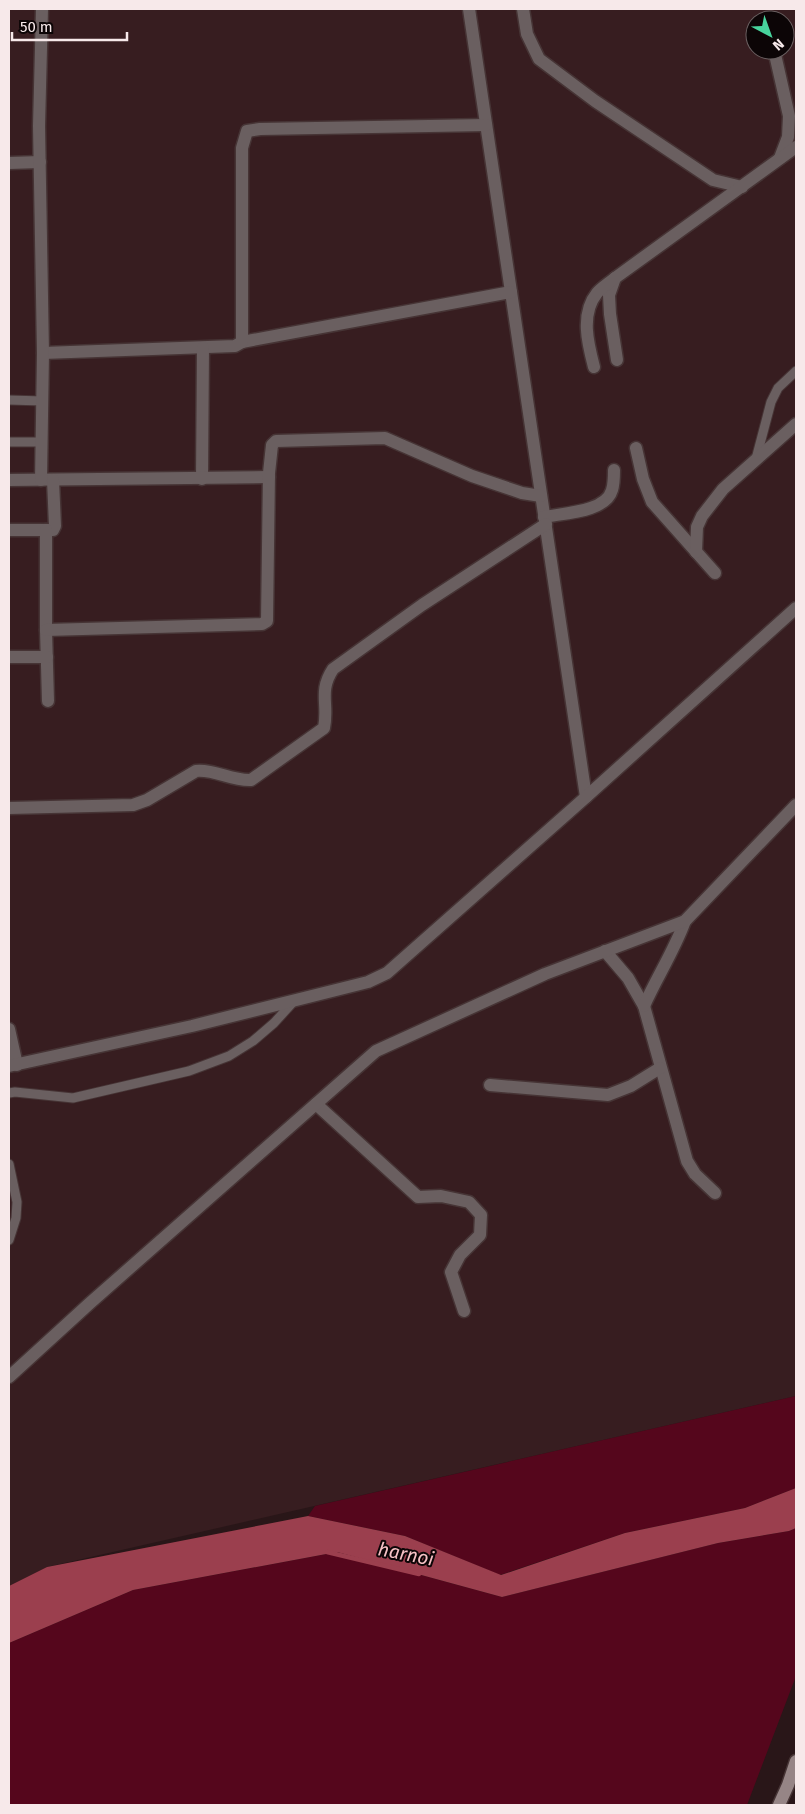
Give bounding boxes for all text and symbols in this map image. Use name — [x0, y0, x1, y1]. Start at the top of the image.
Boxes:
scale bar — [12, 10, 128, 42]
north arrow — [745, 10, 795, 60]
text: 50 m — [20, 18, 53, 36]
text: N — [769, 35, 787, 54]
water label: harnoi — [376, 1537, 437, 1571]

